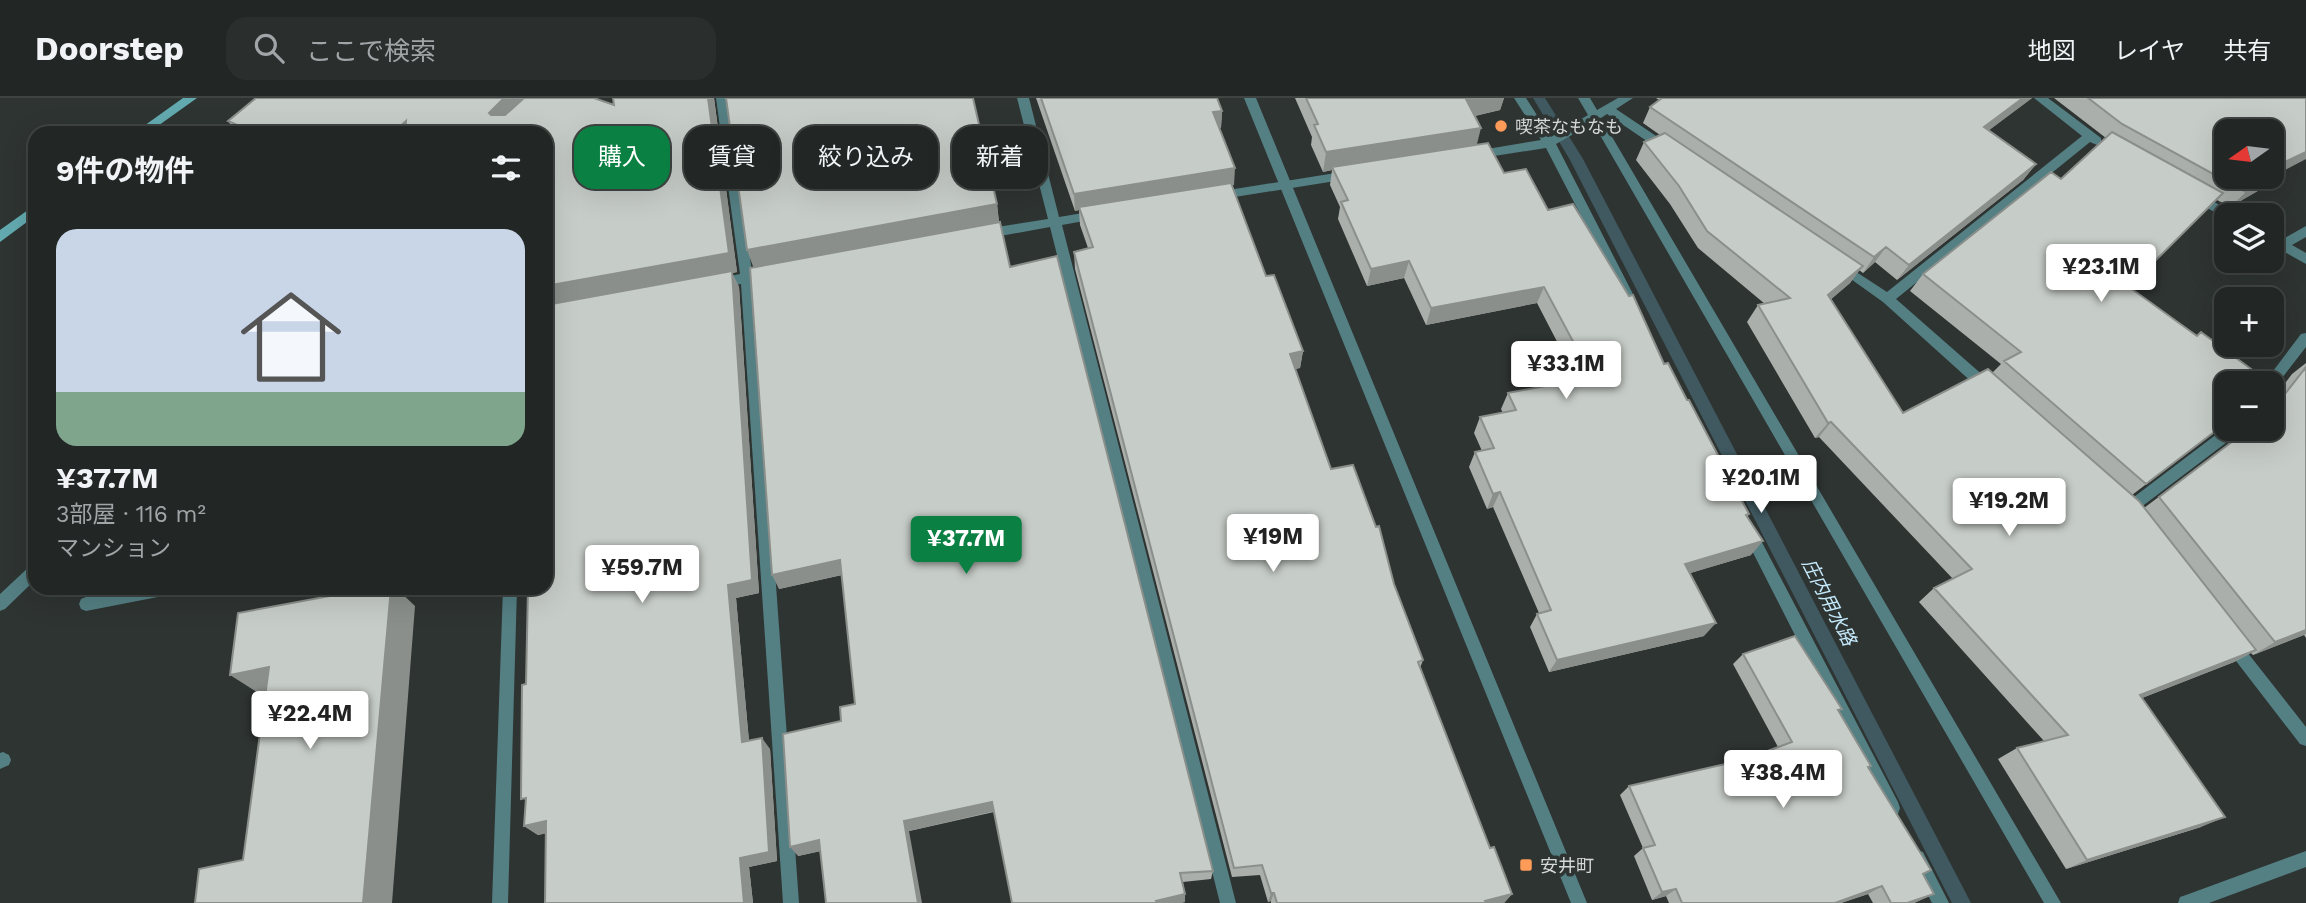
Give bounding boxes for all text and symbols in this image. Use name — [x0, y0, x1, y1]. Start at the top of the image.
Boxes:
search box — [226, 17, 716, 80]
text: Doorstep — [35, 29, 184, 68]
icon: search — [250, 29, 288, 67]
text: ここで検索 — [306, 36, 436, 66]
text: 地図 — [2028, 37, 2076, 65]
text: レイヤ — [2114, 37, 2185, 65]
text: 共有 — [2223, 37, 2271, 65]
place label: 喫茶なもなも — [1515, 116, 1623, 137]
marker: 喫茶なもなも — [1493, 118, 1509, 134]
north arrow — [2214, 119, 2284, 189]
map controls — [2214, 119, 2284, 441]
chip: 購入 — [574, 126, 670, 189]
chip: 賃貸 — [684, 126, 780, 189]
chip: 絞り込み — [794, 126, 938, 189]
chip: 新着 — [952, 126, 1048, 189]
icon: filters — [487, 149, 525, 187]
text: 9件の物件 — [56, 153, 194, 188]
button: layers — [2214, 203, 2284, 273]
pin: ¥23.1M — [2044, 244, 2158, 304]
text: ¥23.1M — [2062, 253, 2140, 280]
icon: home — [228, 274, 354, 400]
button: + — [2214, 287, 2284, 357]
pin: ¥33.1M — [1509, 342, 1623, 401]
text: ¥33.1M — [1527, 350, 1605, 377]
button: − — [2214, 371, 2284, 441]
pin: ¥20.1M — [1704, 456, 1818, 515]
text: ¥37.7M — [56, 460, 158, 495]
text: ¥20.1M — [1722, 464, 1800, 491]
pin: ¥19.2M — [1952, 478, 2066, 538]
text: ¥19.2M — [1969, 487, 2049, 514]
text: 3部屋 · 116 m² — [56, 501, 206, 528]
pin: ¥19M — [1232, 514, 1314, 574]
pin: ¥37.7M — [909, 517, 1023, 576]
text: ¥19M — [1243, 523, 1303, 550]
text: ¥37.7M — [927, 525, 1005, 552]
text: マンション — [56, 535, 171, 562]
pin: ¥59.7M — [585, 546, 699, 605]
text: ¥59.7M — [601, 554, 683, 581]
water label: 庄内用水路 — [1797, 554, 1862, 651]
pin: ¥22.4M — [253, 692, 367, 751]
text: ¥22.4M — [267, 700, 353, 727]
pin: ¥38.4M — [1726, 750, 1840, 810]
text: ¥38.4M — [1740, 759, 1826, 786]
place label: 安井町 — [1540, 855, 1594, 876]
marker: 安井町 — [1518, 857, 1534, 873]

